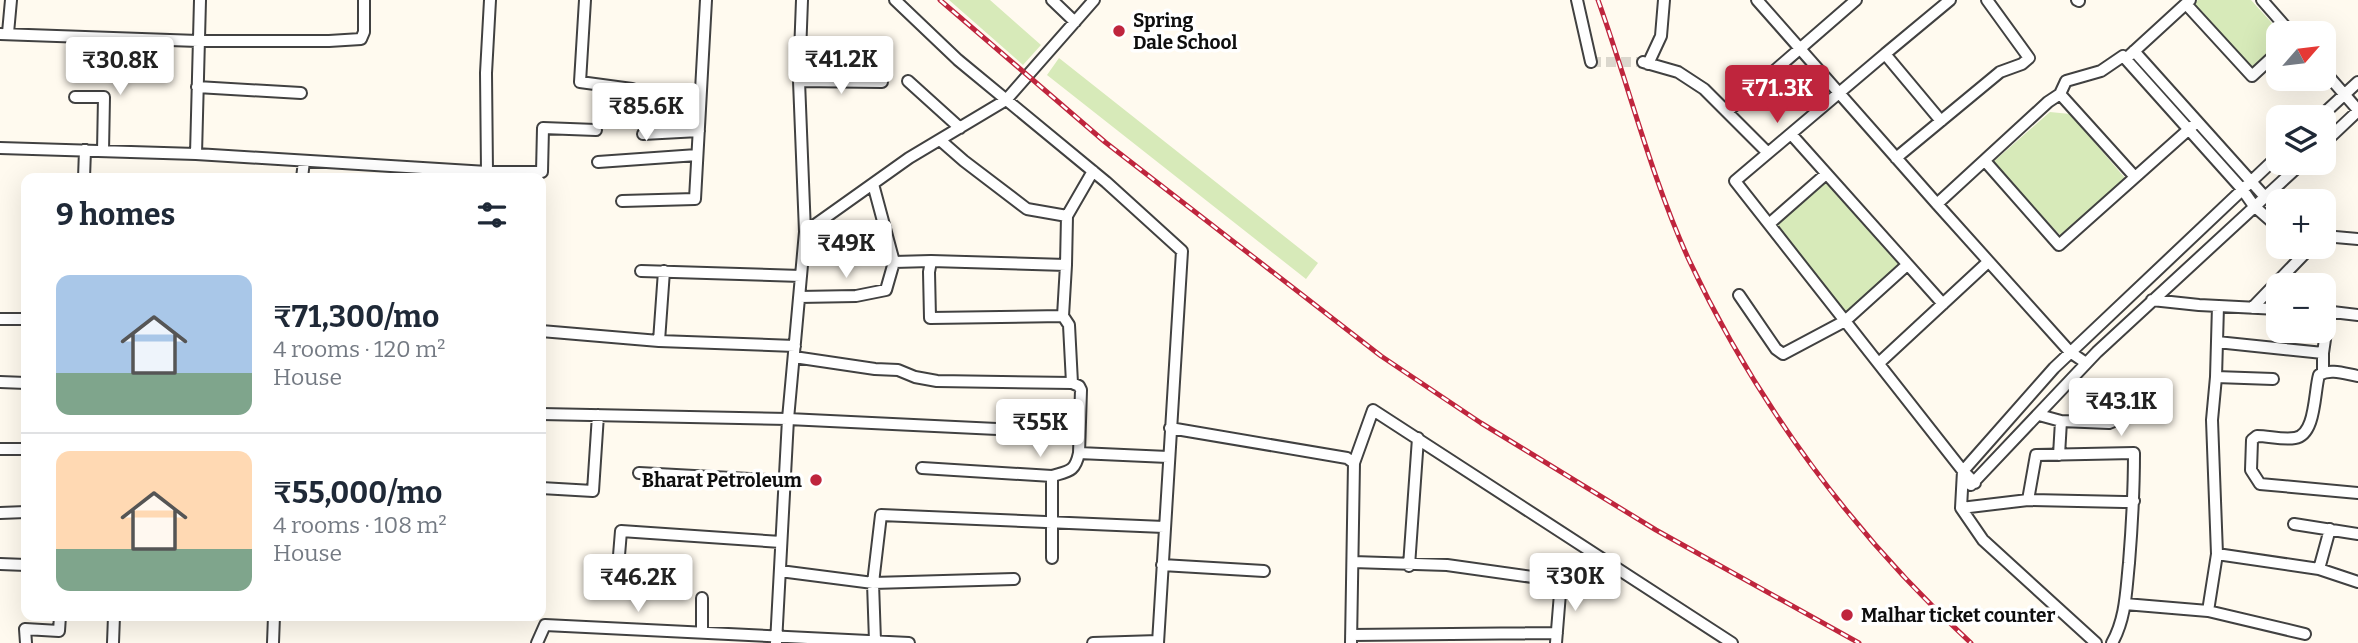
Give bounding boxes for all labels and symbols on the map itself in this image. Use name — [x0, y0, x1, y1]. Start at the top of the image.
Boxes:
place label: Spring Dale School — [1133, 9, 1238, 54]
north arrow — [2266, 21, 2336, 91]
marker: Spring Dale School — [1111, 23, 1127, 39]
pin: ₹41.2K — [784, 36, 898, 96]
pin: ₹30.8K — [63, 38, 177, 97]
pin: ₹71.3K — [1720, 66, 1834, 125]
pin: ₹85.6K — [589, 83, 703, 143]
pin: ₹49K — [805, 220, 887, 280]
pin: ₹43.1K — [2064, 378, 2178, 438]
pin: ₹55K — [999, 400, 1081, 459]
place label: Bharat Petroleum — [642, 469, 802, 492]
marker: Bharat Petroleum — [808, 472, 824, 488]
pin: ₹46.2K — [581, 554, 695, 614]
pin: ₹30K — [1534, 554, 1616, 613]
place label: Malhar ticket counter — [1861, 604, 2056, 627]
marker: Malhar ticket counter — [1839, 607, 1855, 623]

